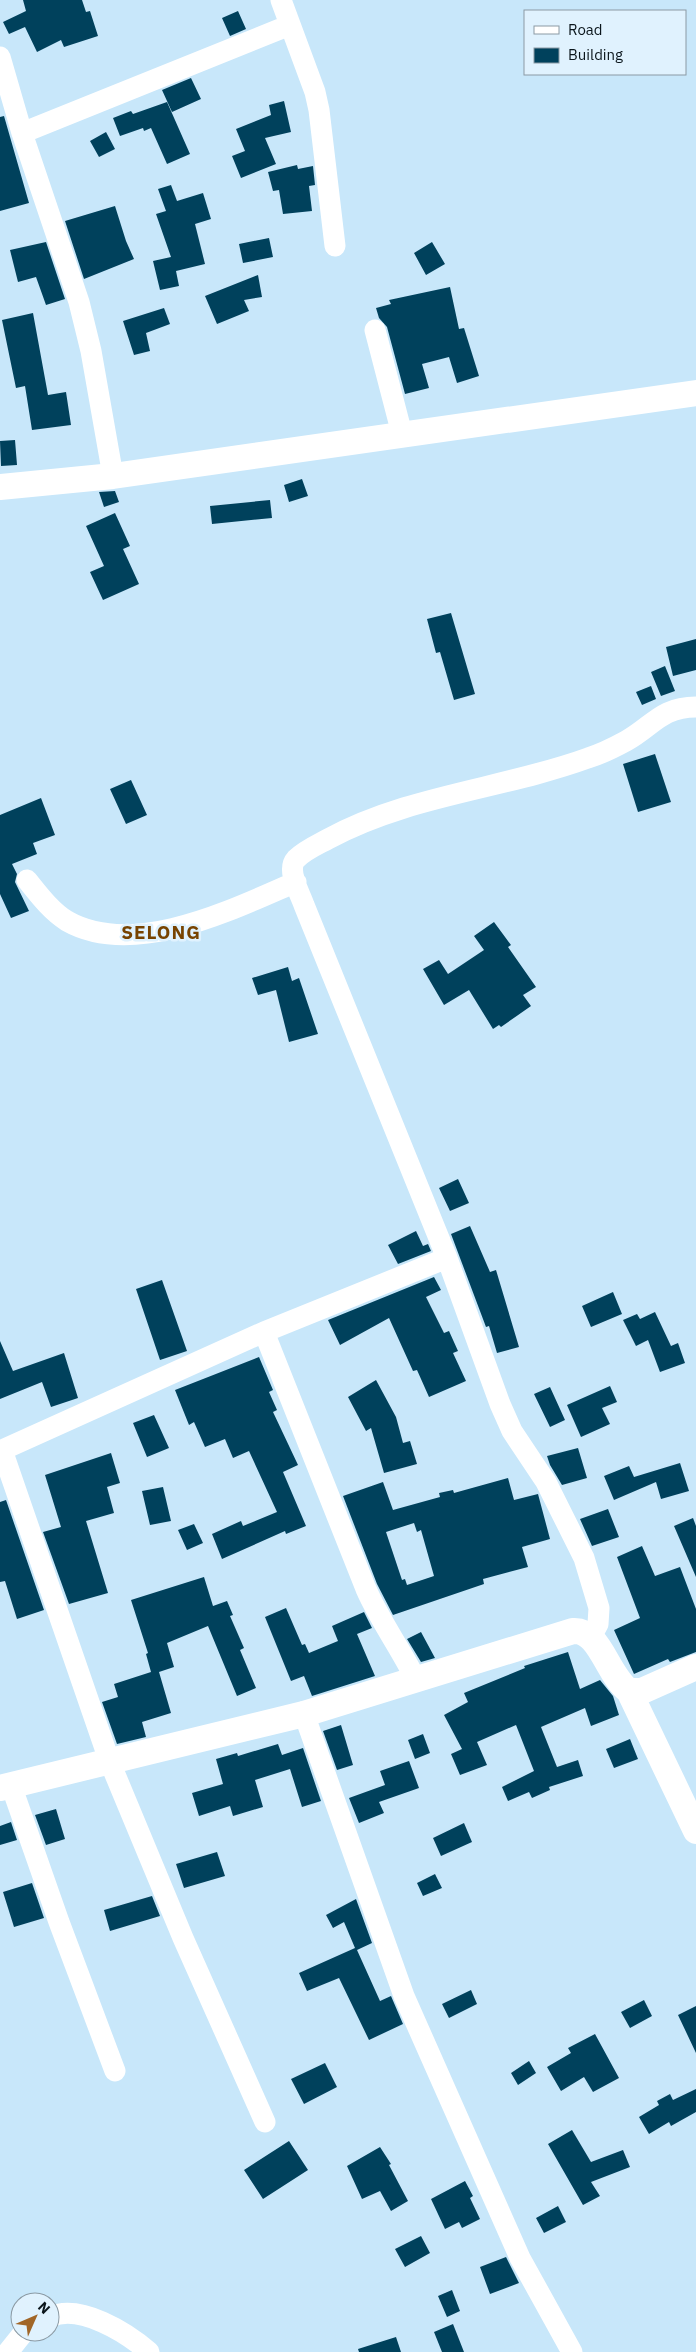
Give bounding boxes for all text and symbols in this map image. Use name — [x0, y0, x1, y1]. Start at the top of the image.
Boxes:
legend — [524, 10, 686, 75]
text: Road — [568, 20, 603, 39]
text: Building — [568, 45, 623, 64]
district label: SELONG — [121, 920, 201, 944]
north arrow — [10, 2292, 60, 2342]
text: N — [34, 2298, 54, 2318]

